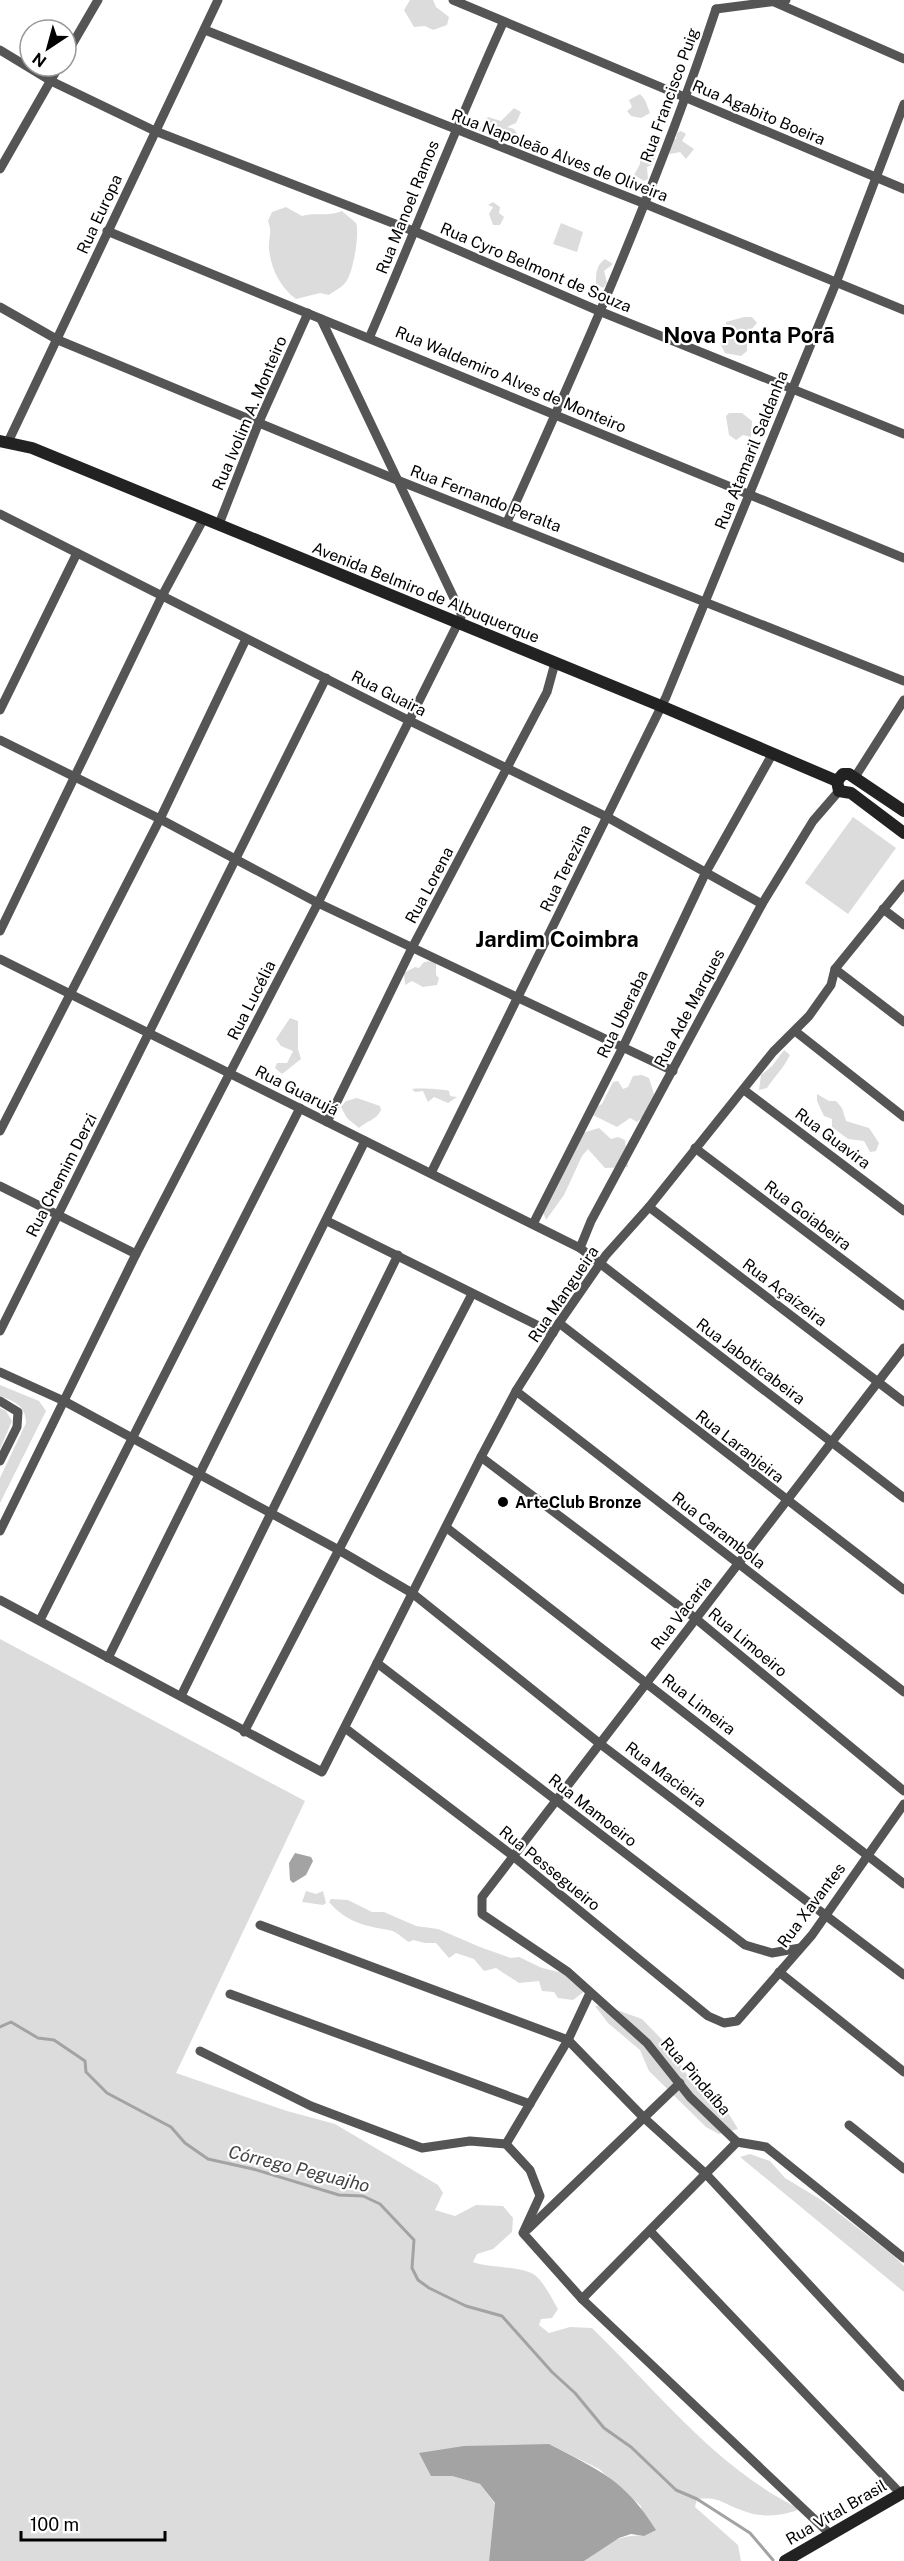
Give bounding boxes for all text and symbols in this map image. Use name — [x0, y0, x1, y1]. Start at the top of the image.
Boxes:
north arrow — [18, 18, 78, 78]
street label: Rua Francisco Puig — [636, 25, 703, 165]
text: N — [29, 48, 50, 71]
street label: Rua Agabito Boeira — [690, 76, 828, 149]
street label: Rua Napoleão Alves de Oliveira — [449, 105, 671, 206]
street label: Rua Manoel Ramos — [372, 138, 443, 277]
street label: Rua Europa — [73, 172, 126, 257]
street label: Rua Cyro Belmont de Souza — [437, 219, 634, 316]
street label: Rua Waldemiro Alves de Monteiro — [393, 322, 629, 437]
district label: Nova Ponta Porã — [663, 322, 835, 348]
street label: Rua Ivolim A. Monteiro — [208, 333, 291, 493]
street label: Rua Atamaril Saldanha — [711, 368, 792, 532]
street label: Rua Fernando Peralta — [408, 461, 564, 536]
street label: Avenida Belmiro de Albuquerque — [309, 538, 542, 647]
street label: Rua Guaira — [348, 666, 429, 720]
street label: Rua Terezina — [536, 821, 595, 915]
street label: Rua Lorena — [401, 844, 458, 927]
district label: Jardim Coimbra — [475, 926, 639, 952]
street label: Rua Ade Marques — [650, 946, 729, 1071]
street label: Rua Lucélia — [223, 957, 280, 1043]
street label: Rua Uberaba — [593, 967, 652, 1061]
street label: Rua Guarujá — [252, 1061, 342, 1120]
street label: Rua Guavira — [791, 1104, 874, 1173]
street label: Rua Chemim Derzi — [22, 1110, 101, 1240]
street label: Rua Goiabeira — [761, 1177, 855, 1254]
street label: Rua Mangueira — [524, 1243, 603, 1346]
street label: Rua Açaízeira — [739, 1254, 831, 1330]
street label: Rua Jaboticabeira — [693, 1314, 809, 1408]
street label: Rua Laranjeira — [692, 1406, 788, 1487]
street label: Rua Carambola — [668, 1488, 769, 1573]
place label: ArteClub Bronze — [515, 1493, 641, 1512]
marker: ArteClub Bronze — [496, 1495, 510, 1509]
street label: Rua Vacaria — [647, 1573, 716, 1654]
street label: Rua Limoeiro — [704, 1604, 791, 1681]
street label: Rua Limeira — [658, 1670, 739, 1739]
street label: Rua Macieira — [622, 1738, 710, 1811]
street label: Rua Mamoeiro — [545, 1770, 641, 1851]
street label: Rua Pessegueiro — [495, 1822, 604, 1915]
street label: Rua Xavantes — [773, 1859, 849, 1951]
street label: Rua Pindaíba — [657, 2034, 735, 2119]
water label: Córrego Peguajho — [226, 2141, 372, 2196]
street label: Rua Vital Brasil — [782, 2476, 890, 2549]
scale bar — [21, 2504, 165, 2542]
text: 100 m — [30, 2514, 79, 2535]

